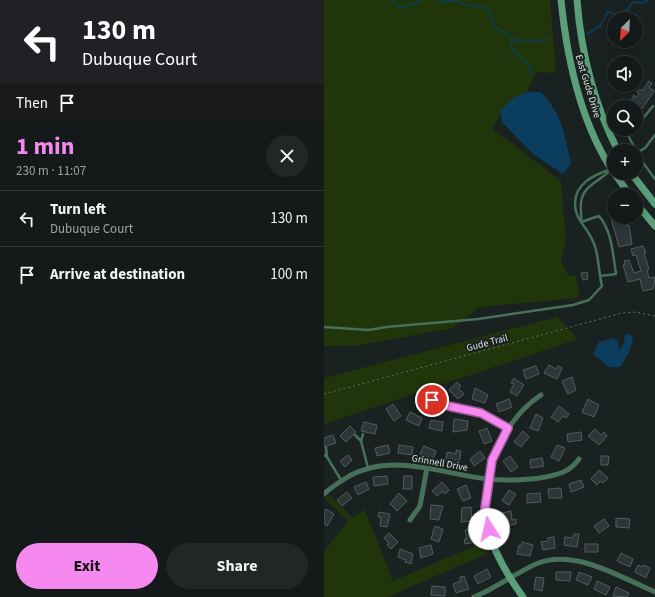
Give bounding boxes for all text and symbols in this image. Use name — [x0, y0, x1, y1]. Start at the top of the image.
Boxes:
text: 130 m — [82, 10, 156, 50]
north arrow — [607, 12, 643, 48]
map controls — [607, 12, 643, 224]
icon: left — [16, 16, 68, 68]
text: Dubuque Court — [82, 47, 197, 72]
street label: East Gude Drive — [572, 53, 604, 120]
button: sound — [607, 56, 643, 92]
icon: arrive — [56, 92, 78, 114]
text: Then — [16, 93, 48, 114]
button: search — [607, 100, 643, 136]
text: 1 min — [16, 129, 74, 164]
button: close — [266, 135, 308, 177]
button: + — [607, 144, 643, 180]
text: 230 m · 11:07 — [16, 162, 86, 180]
button: − — [607, 188, 643, 224]
text: Turn left — [50, 199, 106, 220]
icon: left — [16, 208, 38, 230]
text: 130 m — [270, 208, 308, 229]
text: Dubuque Court — [50, 220, 133, 238]
icon: arrive — [16, 264, 38, 286]
text: Arrive at destination — [50, 264, 185, 285]
text: 100 m — [270, 264, 308, 285]
street label: Gude Trail — [465, 331, 510, 355]
pin — [415, 383, 449, 417]
icon: arrive — [421, 389, 443, 411]
street label: Grinnell Drive — [411, 451, 469, 475]
position arrow — [468, 508, 510, 550]
button: Exit — [16, 543, 158, 589]
button: Share — [166, 543, 308, 589]

